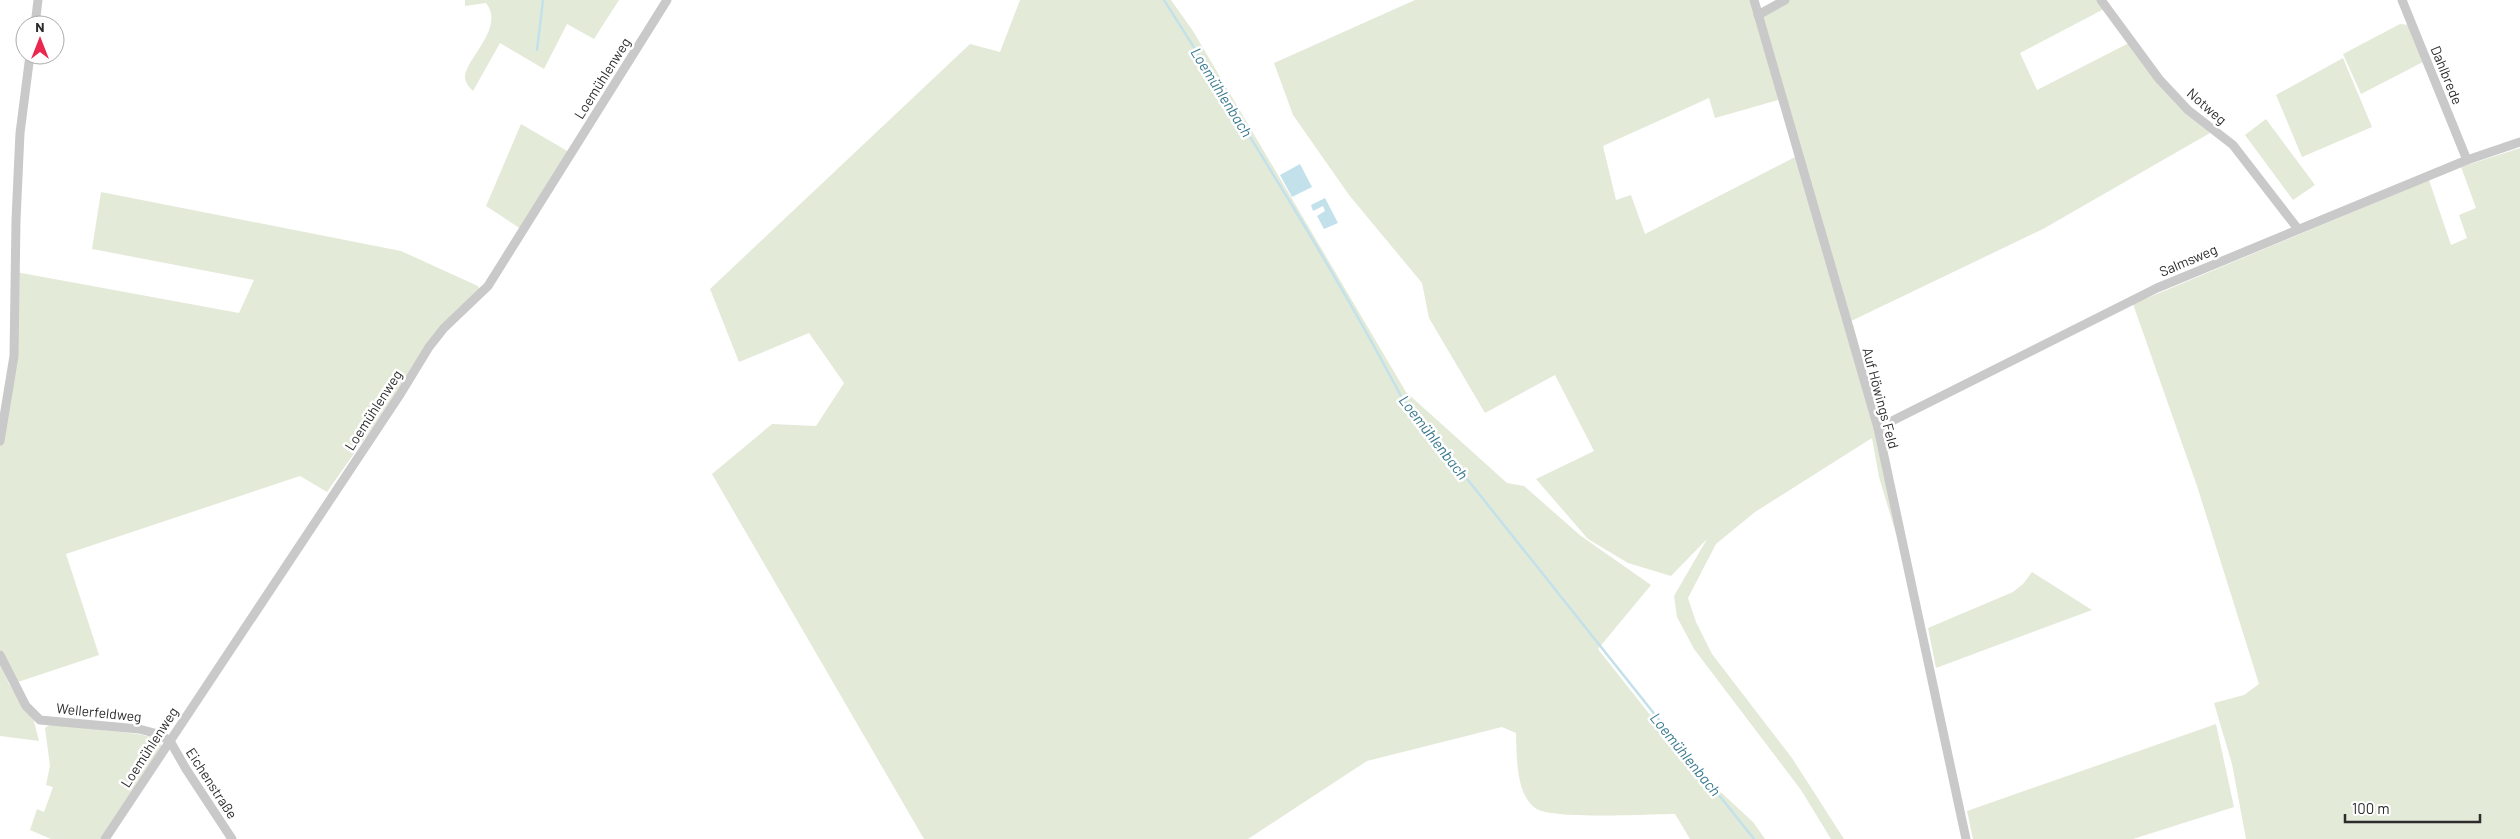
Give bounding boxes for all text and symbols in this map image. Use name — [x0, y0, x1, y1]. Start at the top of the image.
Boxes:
north arrow — [15, 15, 65, 65]
text: N — [35, 18, 45, 35]
street label: Loemühlenweg — [570, 34, 634, 122]
street label: Dahlbrede — [2428, 43, 2466, 107]
water label: Loemühlenbach — [1187, 44, 1257, 140]
street label: Notweg — [2184, 84, 2230, 128]
street label: Salmsweg — [2157, 240, 2219, 280]
street label: Auf Höwings Feld — [1859, 346, 1903, 450]
street label: Loemühlenweg — [341, 367, 405, 453]
water label: Loemühlenbach — [1396, 391, 1473, 483]
street label: Wellerfeldweg — [55, 699, 143, 725]
street label: Loemühlenweg — [117, 704, 181, 790]
water label: Loemühlenbach — [1647, 709, 1725, 799]
street label: Eichenstraße — [183, 744, 241, 822]
scale bar — [2345, 792, 2480, 824]
text: 100 m — [2352, 799, 2390, 817]

